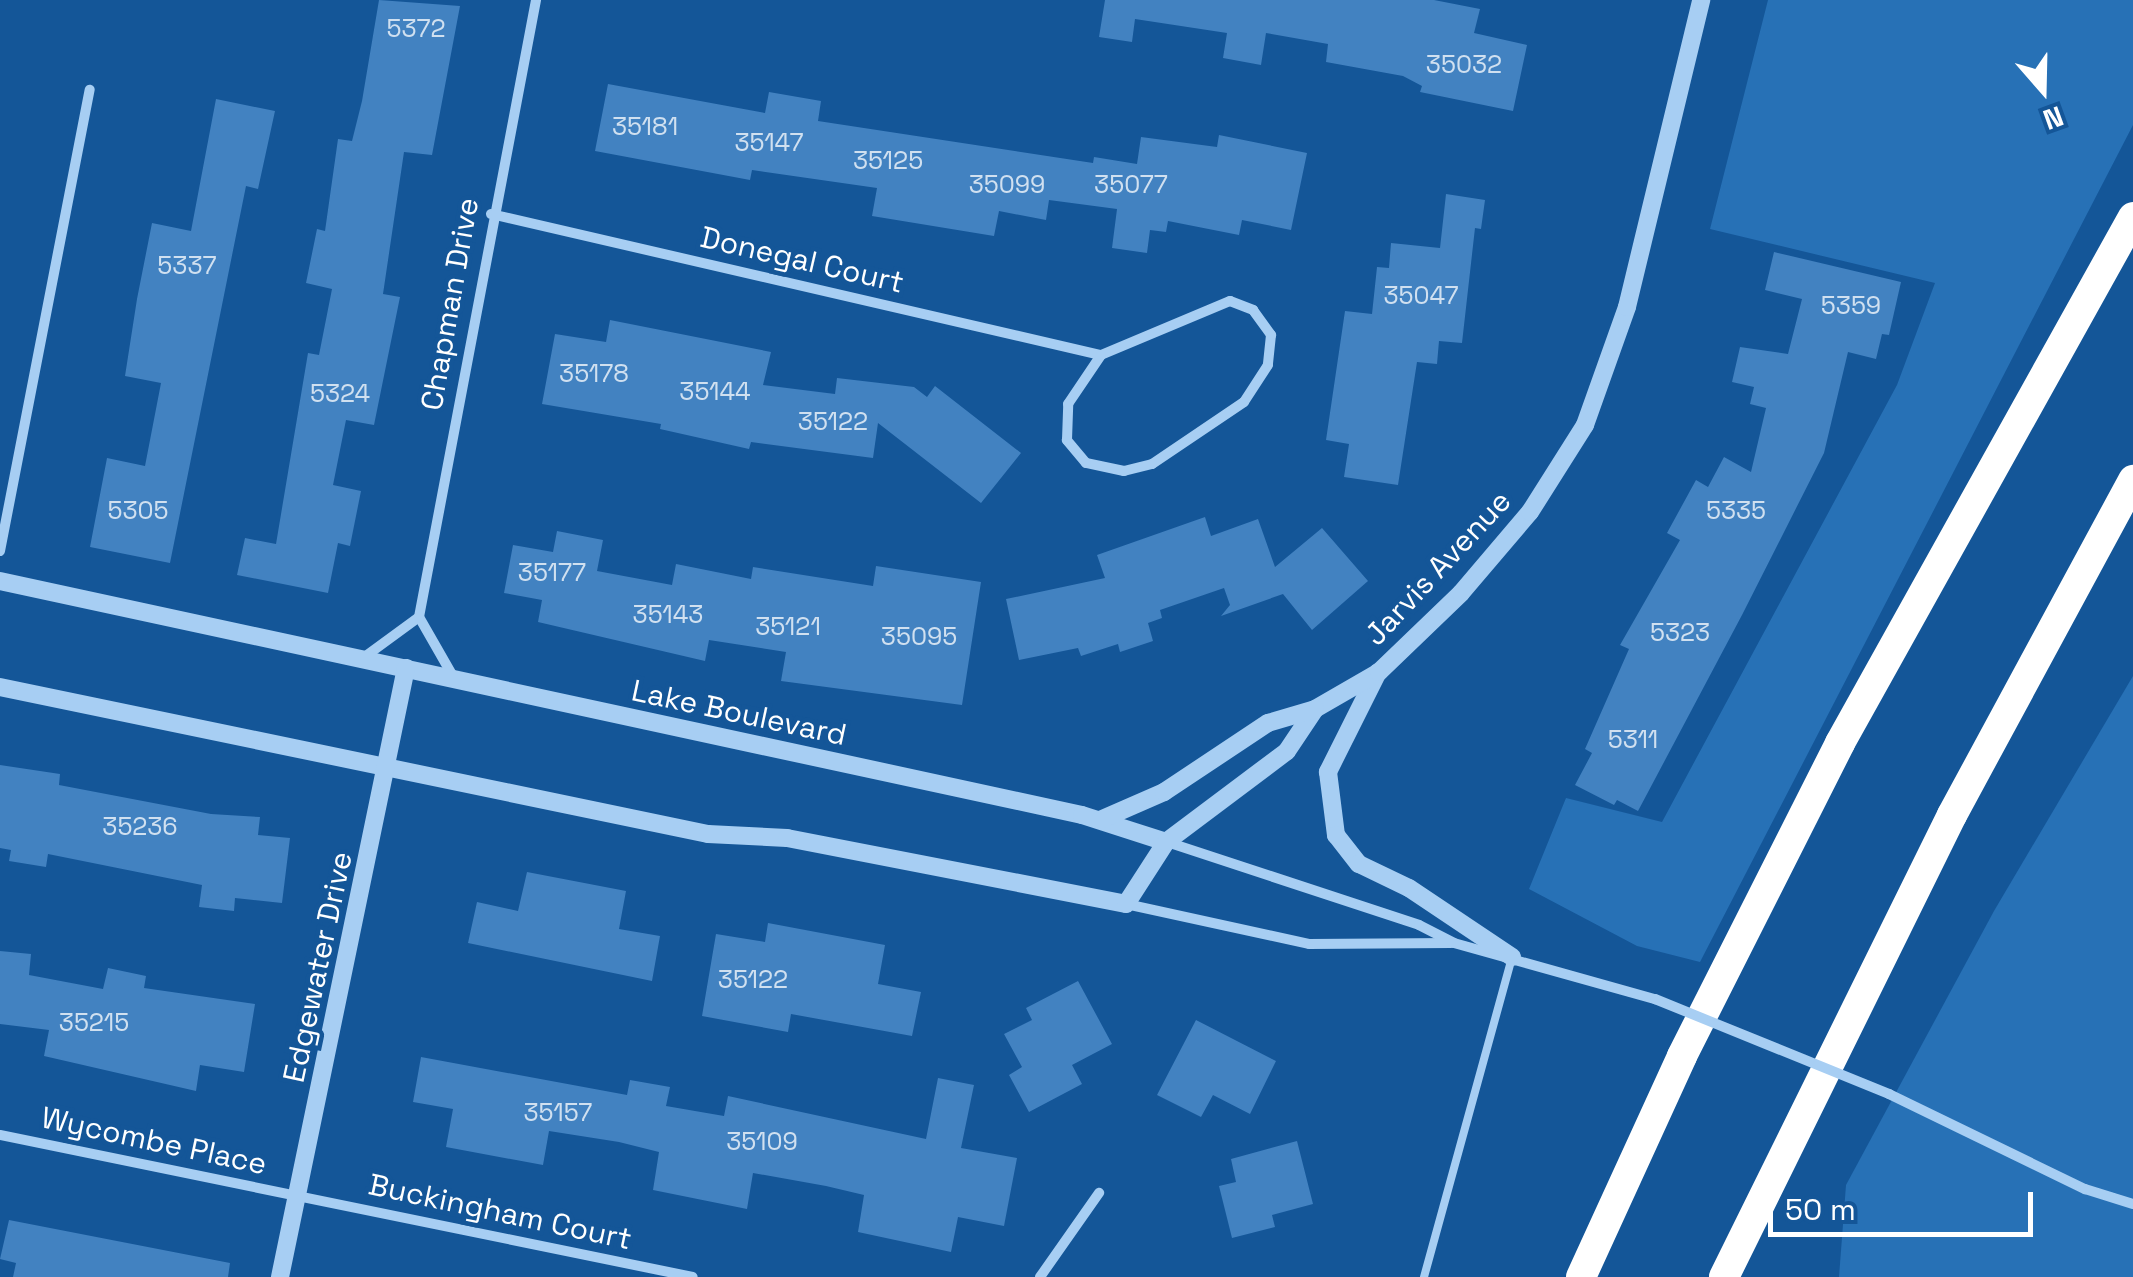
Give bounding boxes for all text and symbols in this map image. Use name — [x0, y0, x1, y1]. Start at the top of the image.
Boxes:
house number: 5372 — [386, 13, 446, 43]
north arrow — [1993, 40, 2093, 140]
house number: 35032 — [1426, 49, 1502, 79]
text: N — [2038, 98, 2068, 138]
house number: 35181 — [612, 111, 678, 141]
house number: 35147 — [734, 127, 804, 157]
house number: 35125 — [853, 145, 923, 175]
house number: 35099 — [969, 169, 1045, 199]
house number: 35077 — [1094, 169, 1168, 199]
street label: Chapman Drive — [414, 195, 486, 413]
street label: Donegal Court — [697, 219, 907, 301]
house number: 5337 — [157, 250, 217, 280]
house number: 35047 — [1383, 280, 1459, 310]
house number: 5359 — [1821, 290, 1881, 320]
house number: 35178 — [559, 358, 629, 388]
house number: 35144 — [679, 376, 751, 406]
house number: 5324 — [310, 378, 370, 408]
house number: 35122 — [798, 406, 868, 436]
street label: Jarvis Avenue — [1357, 483, 1519, 653]
house number: 5305 — [107, 495, 169, 525]
house number: 5335 — [1706, 495, 1766, 525]
house number: 35177 — [518, 557, 586, 587]
house number: 35143 — [633, 599, 703, 629]
house number: 35121 — [755, 611, 821, 641]
house number: 5323 — [1650, 617, 1710, 647]
house number: 35095 — [881, 621, 957, 651]
street label: Lake Boulevard — [628, 673, 850, 753]
house number: 5311 — [1608, 724, 1658, 754]
house number: 35236 — [102, 811, 178, 841]
street label: Edgewater Drive — [276, 848, 360, 1086]
house number: 35122 — [718, 964, 788, 994]
house number: 35215 — [59, 1007, 129, 1037]
house number: 35157 — [524, 1097, 592, 1127]
street label: Wycombe Place — [38, 1100, 270, 1182]
house number: 35109 — [726, 1126, 798, 1156]
street label: Buckingham Court — [365, 1167, 635, 1257]
scale bar — [1773, 1172, 2038, 1234]
text: 50 m — [1785, 1190, 1856, 1229]

